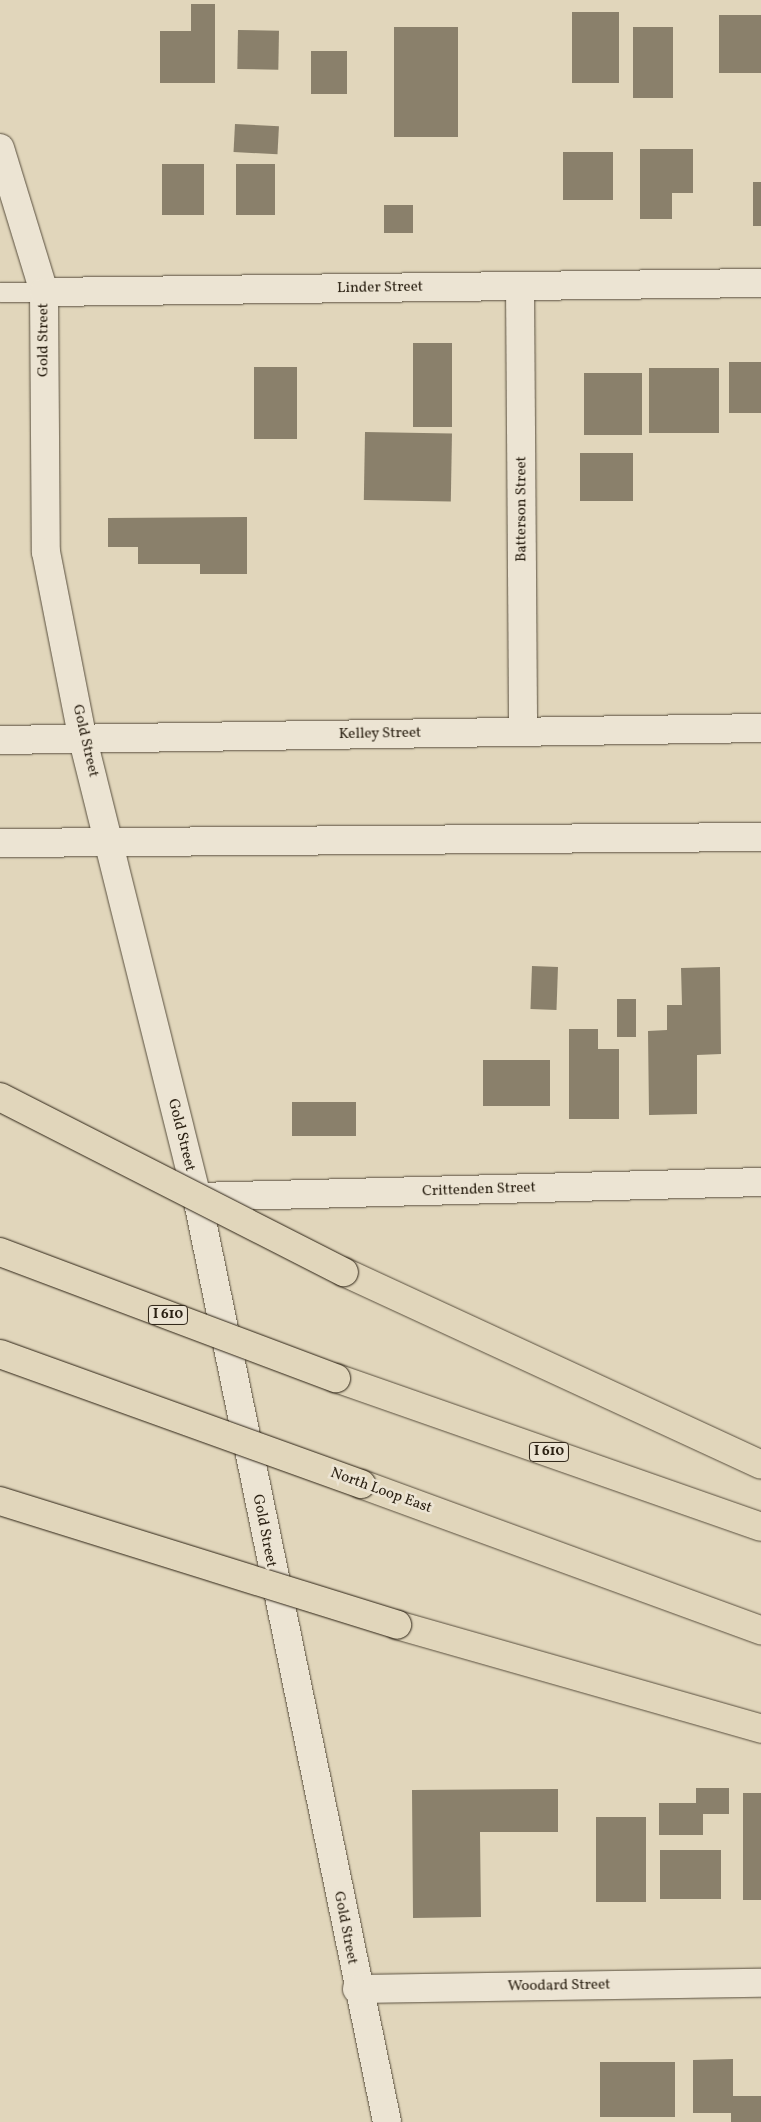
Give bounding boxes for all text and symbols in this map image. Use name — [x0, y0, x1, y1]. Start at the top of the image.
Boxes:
street label: Linder Street — [337, 278, 423, 298]
street label: Gold Street — [35, 303, 53, 377]
street label: Batterson Street — [513, 456, 531, 562]
street label: Gold Street — [68, 703, 102, 779]
street label: Kelley Street — [338, 724, 422, 744]
street label: Gold Street — [163, 1097, 199, 1173]
street label: Crittenden Street — [422, 1179, 536, 1201]
road number: I 610 — [147, 1304, 189, 1326]
road number: I 610 — [528, 1440, 570, 1464]
street label: North Loop East — [328, 1464, 434, 1518]
street label: Gold Street — [248, 1493, 280, 1569]
street label: Gold Street — [329, 1890, 361, 1966]
street label: Woodard Street — [507, 1976, 611, 1996]

